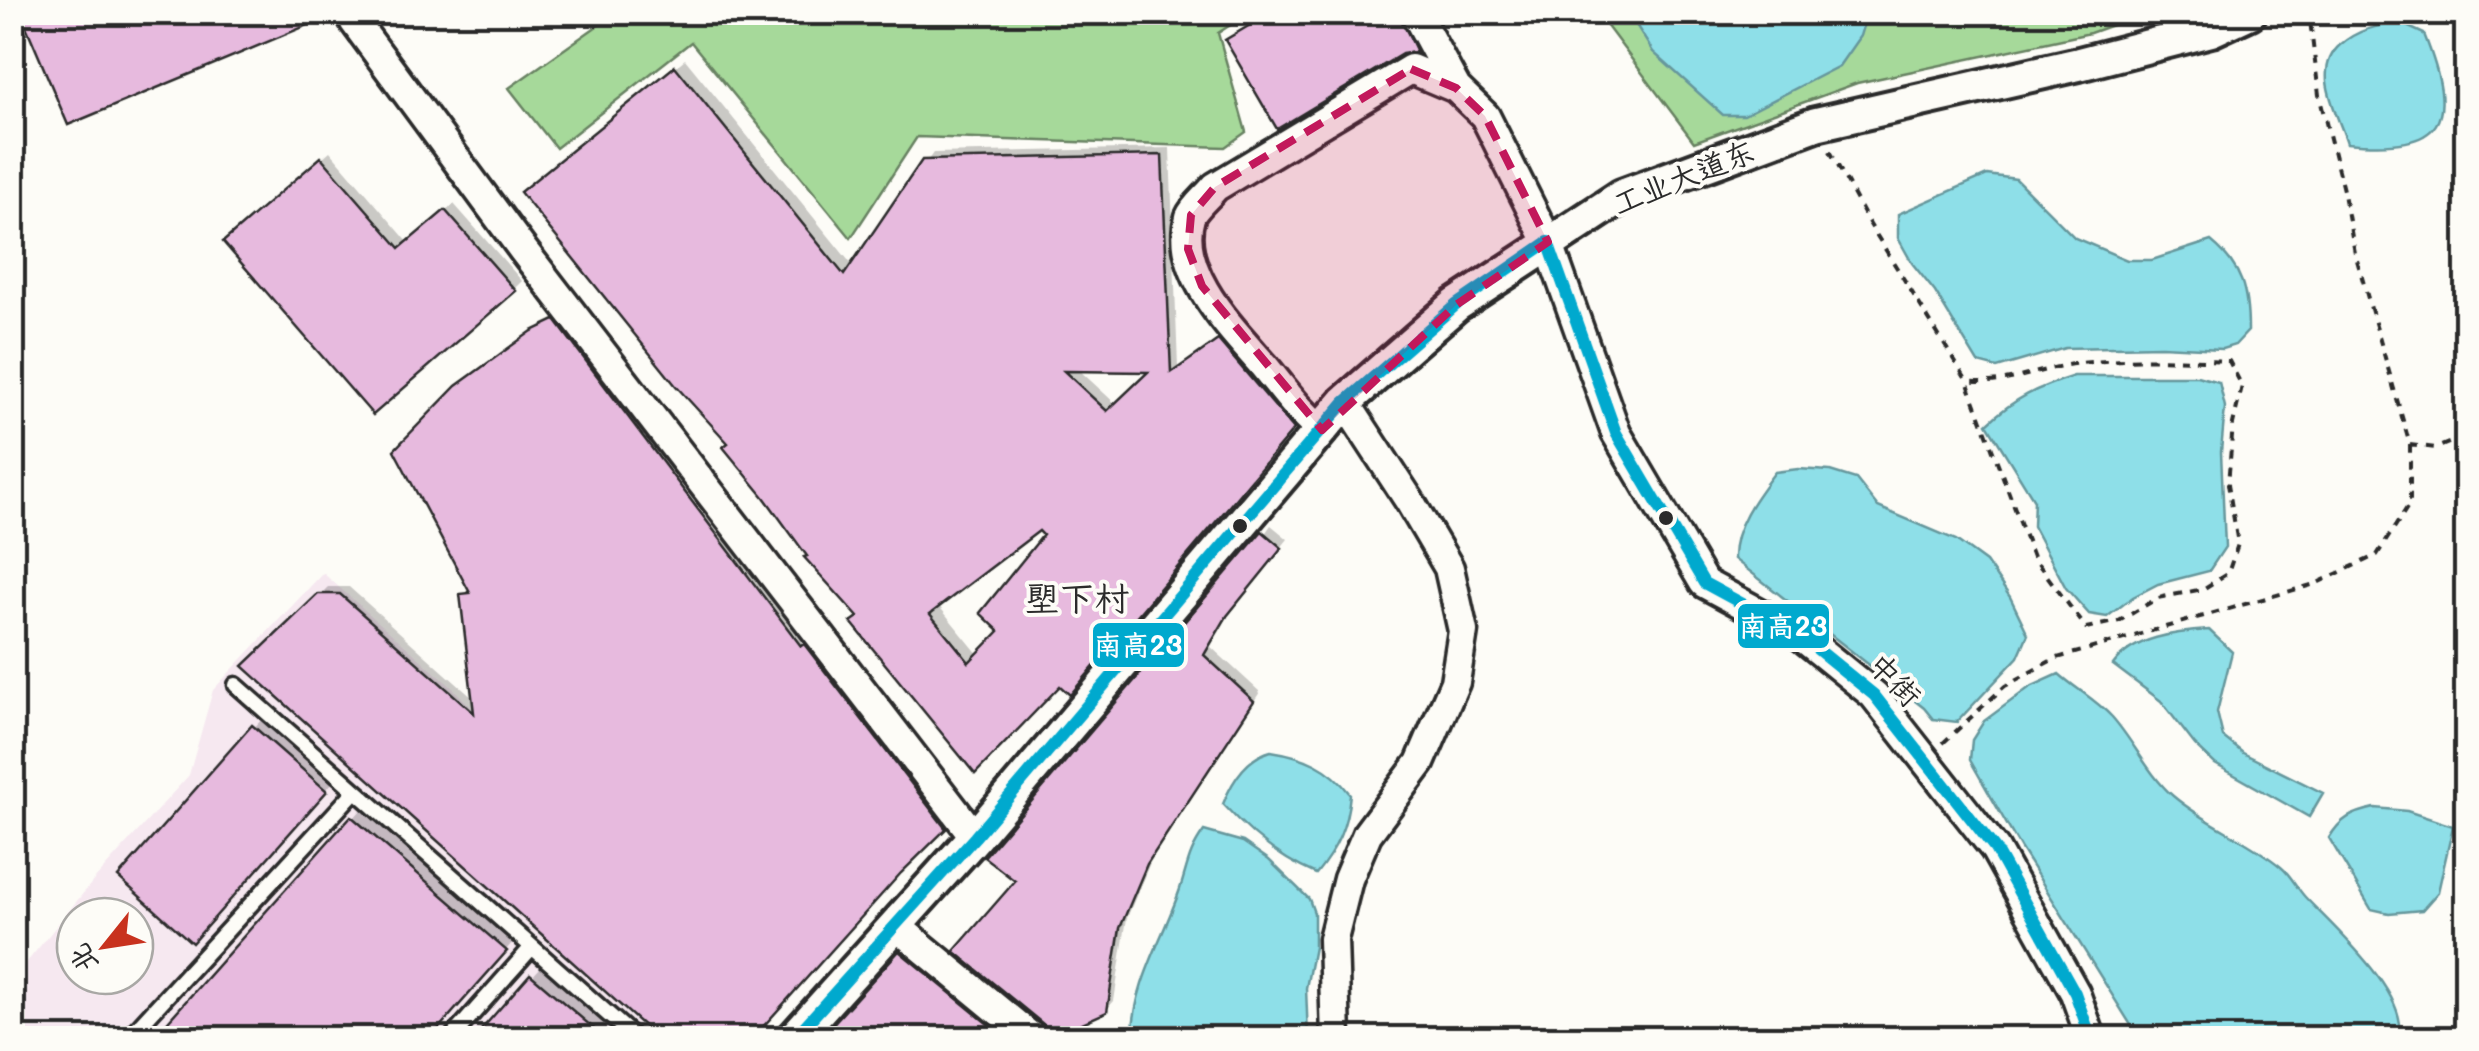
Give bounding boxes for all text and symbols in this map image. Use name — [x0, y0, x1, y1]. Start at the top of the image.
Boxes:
street label: 工业大道东 — [1606, 129, 1760, 223]
unlabelled marker — [1656, 508, 1676, 528]
unlabelled marker — [1230, 516, 1250, 536]
district label: 塱下村 — [1024, 574, 1130, 620]
line badge: 南高23 — [1736, 602, 1831, 650]
text: 南高23 — [1739, 607, 1827, 643]
line badge: 南高23 — [1091, 621, 1186, 669]
text: 南高23 — [1094, 626, 1182, 662]
street label: 中街 — [1861, 644, 1931, 714]
north arrow — [55, 896, 155, 996]
text: 北 — [60, 938, 105, 980]

